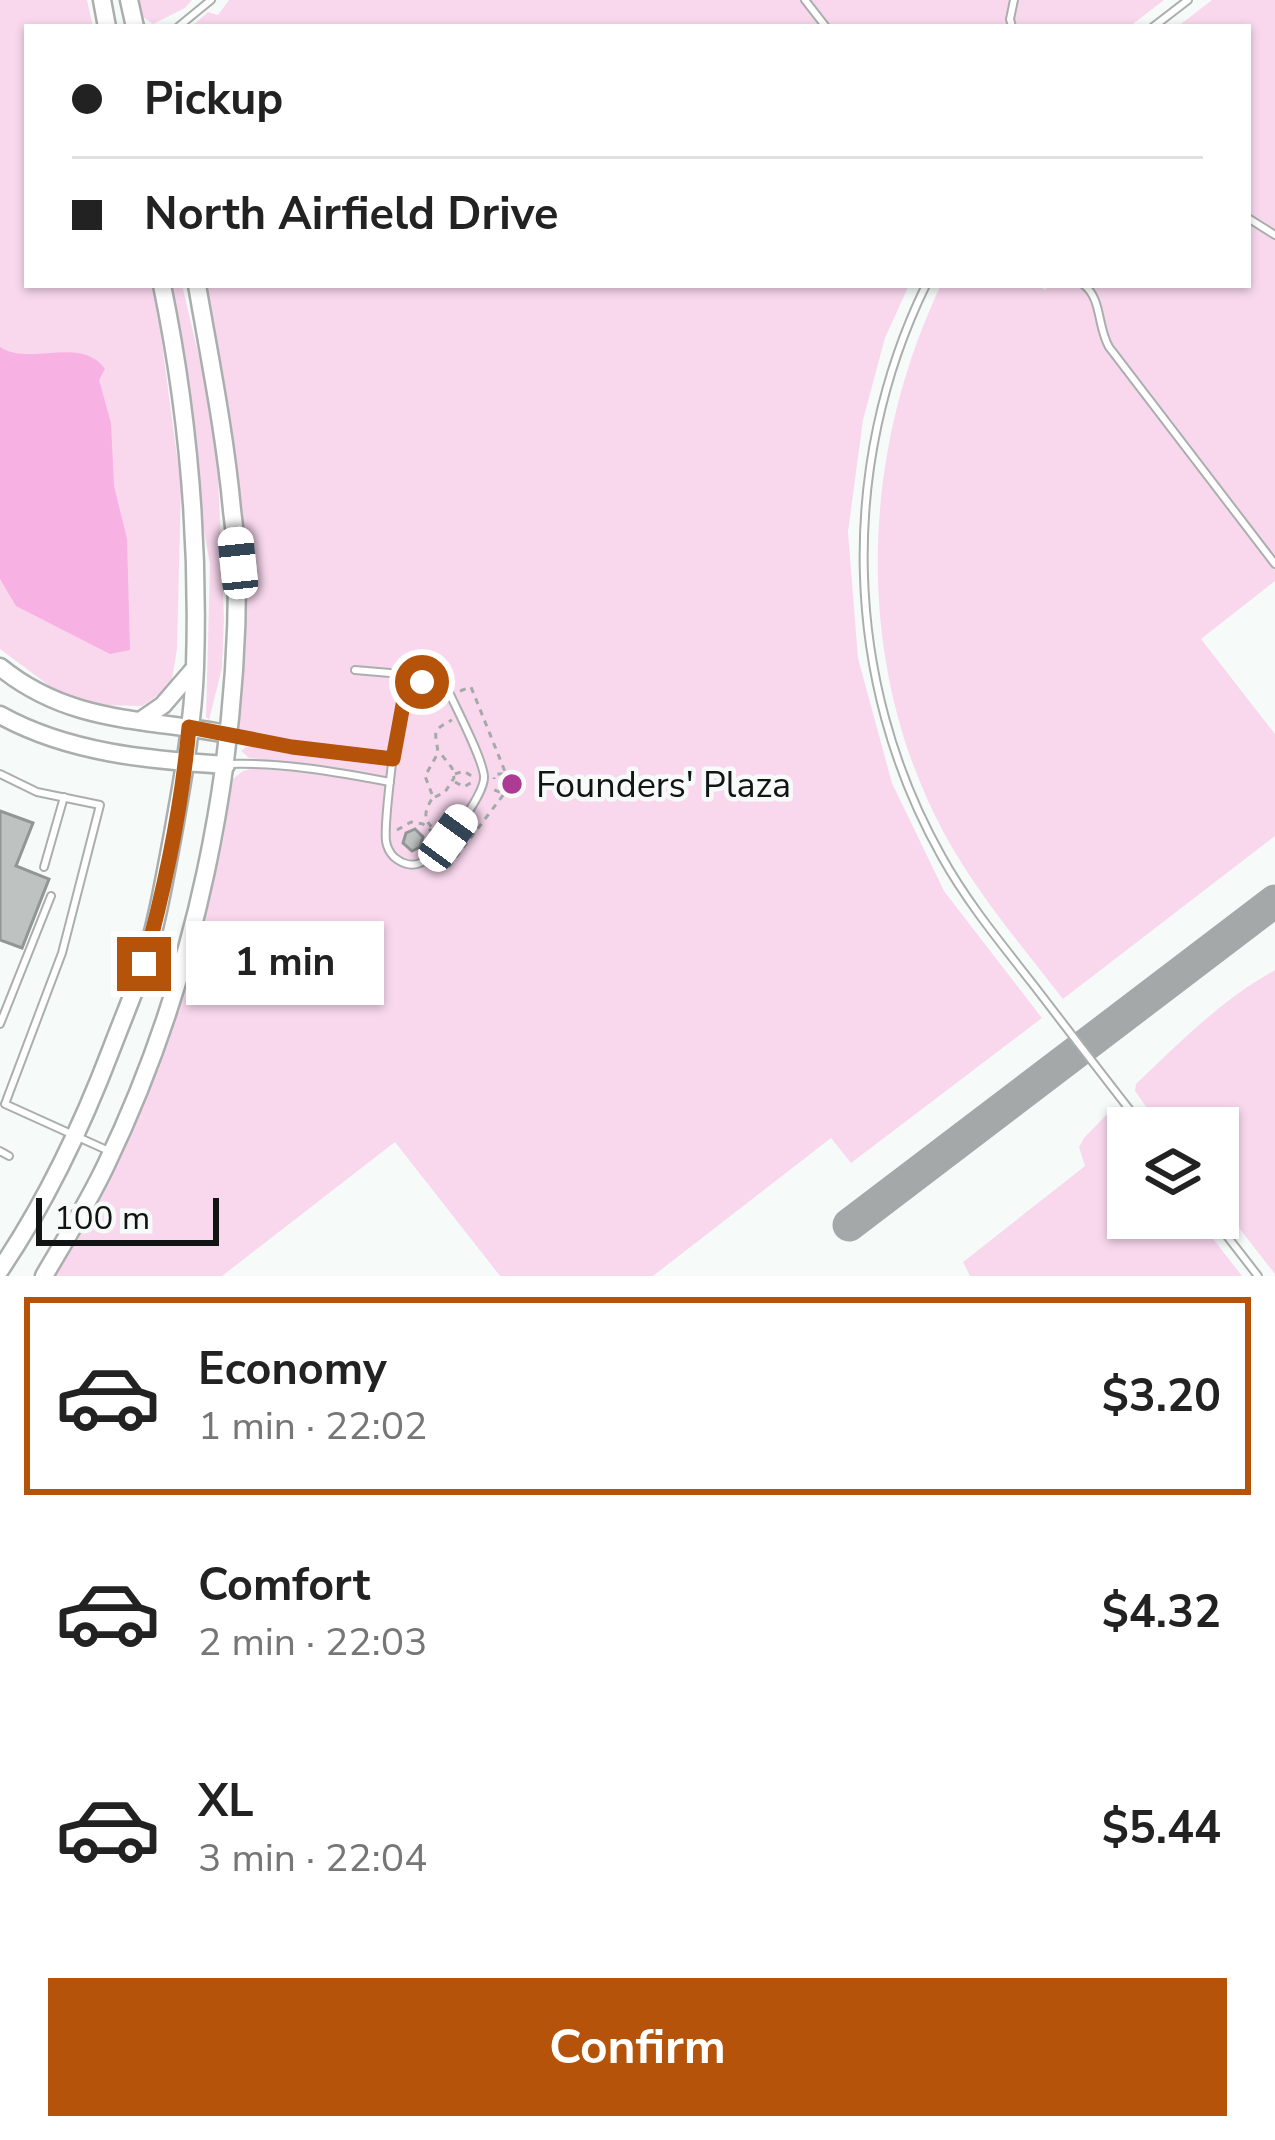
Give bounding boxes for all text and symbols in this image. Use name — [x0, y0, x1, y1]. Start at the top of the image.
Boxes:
text: Pickup — [144, 69, 283, 130]
text: North Airfield Drive — [144, 184, 558, 245]
car — [216, 525, 260, 601]
route start — [395, 655, 449, 709]
place label: Founders' Plaza — [536, 761, 791, 810]
marker: Founders' Plaza — [499, 771, 525, 797]
car — [412, 798, 484, 878]
callout: 1 min — [186, 922, 384, 1006]
text: 1 min — [235, 936, 335, 989]
route end — [117, 937, 171, 991]
map controls — [1107, 1107, 1239, 1239]
button: layers — [1107, 1107, 1239, 1239]
scale bar — [36, 1192, 219, 1245]
text: 100 m — [54, 1196, 150, 1241]
text: Economy — [198, 1339, 387, 1400]
icon: car — [54, 1342, 162, 1450]
text: $3.20 — [1102, 1366, 1221, 1427]
text: 1 min · 22:02 — [198, 1400, 427, 1453]
text: Comfort — [198, 1555, 370, 1616]
icon: car — [54, 1558, 162, 1666]
text: $4.32 — [1102, 1582, 1221, 1643]
text: 2 min · 22:03 — [198, 1616, 427, 1669]
text: XL — [198, 1771, 254, 1832]
icon: car — [54, 1774, 162, 1882]
text: $5.44 — [1102, 1798, 1221, 1859]
text: 3 min · 22:04 — [198, 1832, 427, 1885]
button: Confirm — [48, 1978, 1227, 2116]

